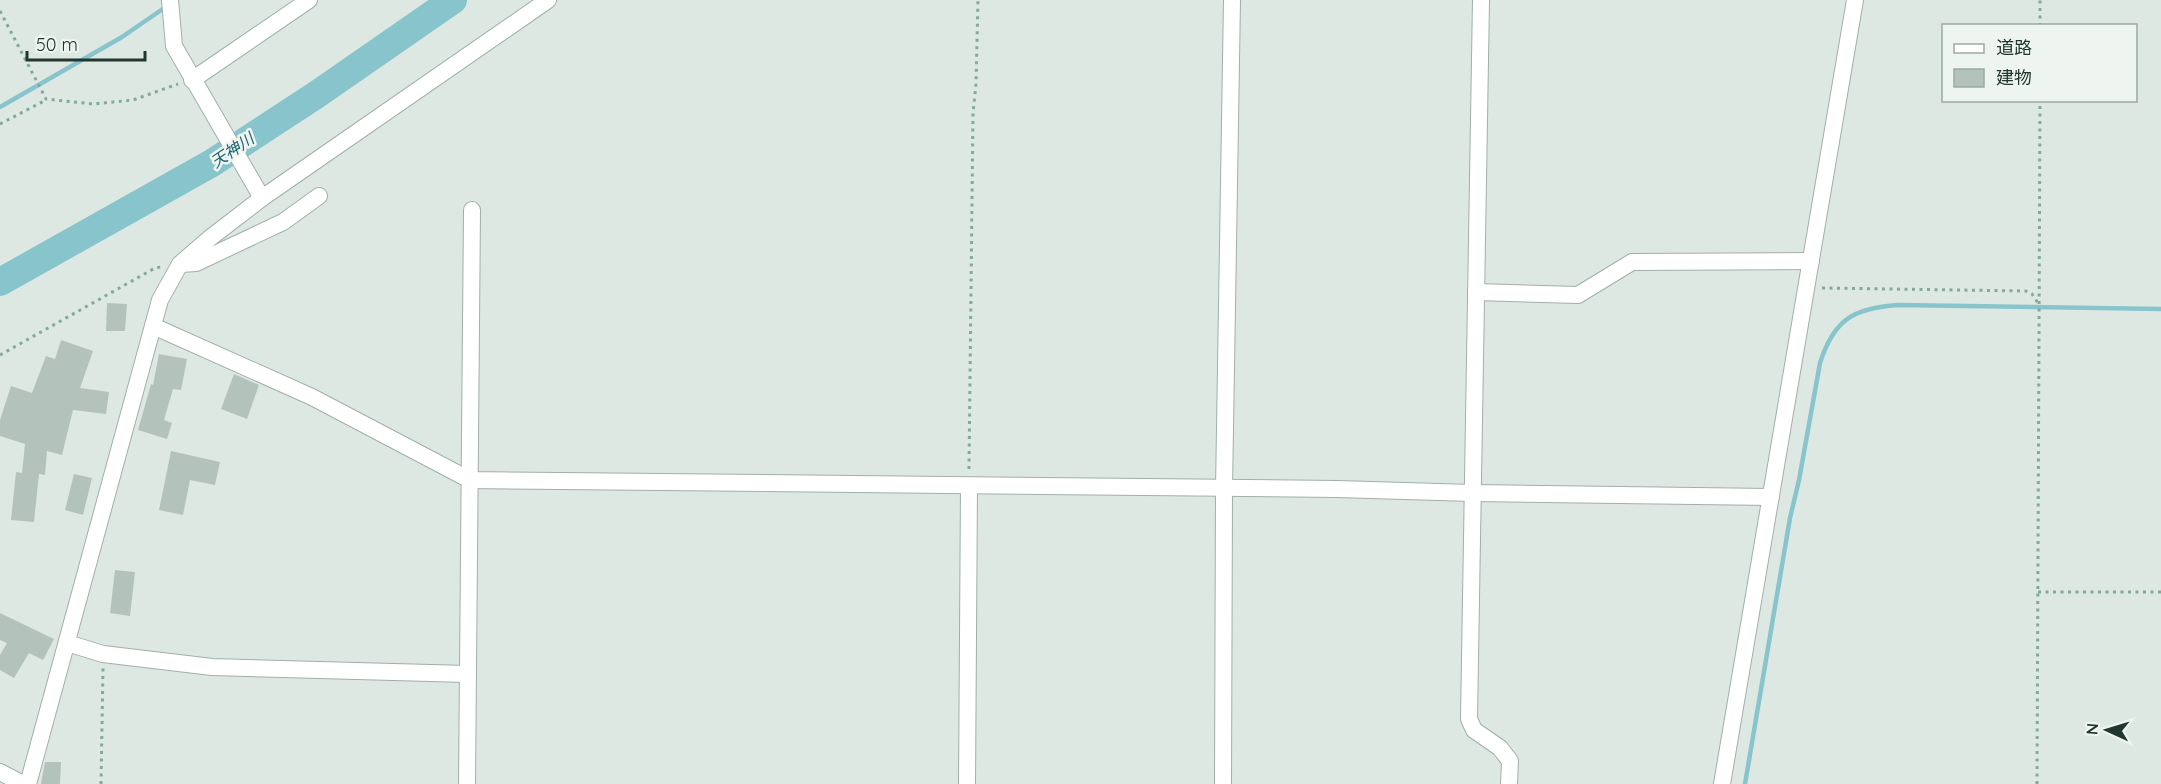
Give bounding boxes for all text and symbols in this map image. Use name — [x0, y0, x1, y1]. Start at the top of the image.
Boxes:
scale bar — [27, 24, 146, 62]
legend — [1942, 24, 2137, 102]
text: 50 m — [36, 33, 78, 56]
text: 道路 — [1996, 36, 2032, 59]
text: 建物 — [1996, 66, 2032, 89]
water label: 天神川 — [207, 127, 259, 172]
north arrow — [2077, 700, 2137, 760]
text: N — [2082, 722, 2102, 736]

